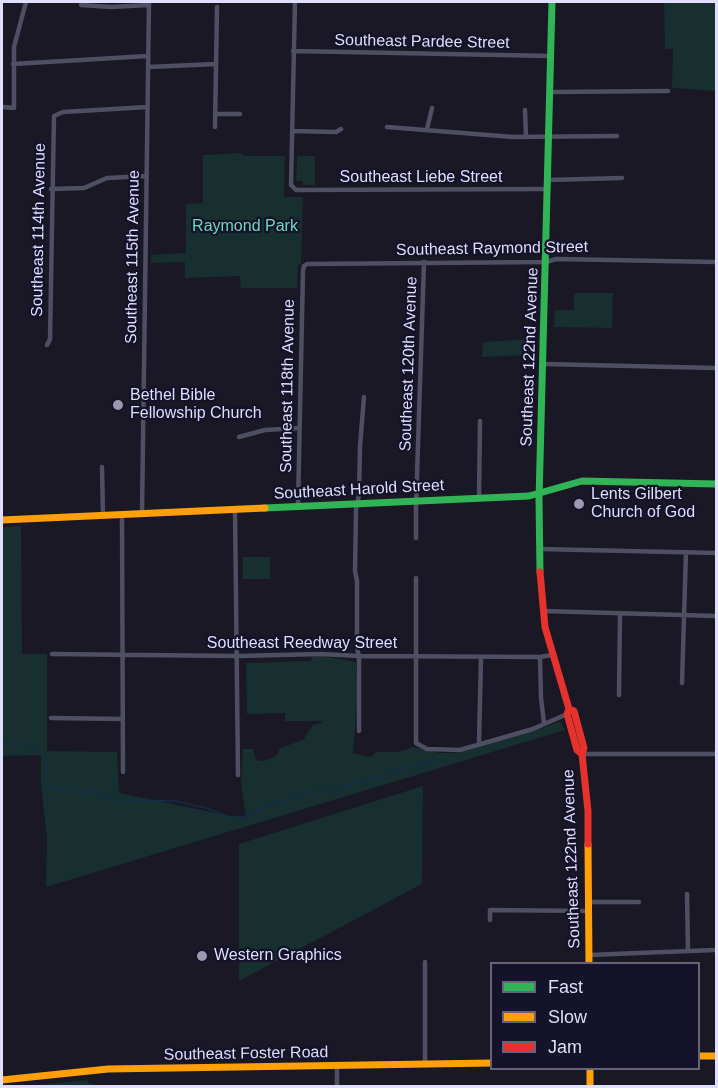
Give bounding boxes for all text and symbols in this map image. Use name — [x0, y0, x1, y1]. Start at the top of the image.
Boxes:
street label: Southeast Pardee Street — [334, 31, 510, 53]
street label: Southeast 114th Avenue — [28, 143, 50, 317]
street label: Southeast Liebe Street — [340, 168, 502, 188]
street label: Southeast 115th Avenue — [122, 170, 144, 344]
park label: Raymond Park — [192, 217, 298, 237]
street label: Southeast Raymond Street — [396, 238, 588, 260]
street label: Southeast 122nd Avenue — [517, 267, 543, 447]
street label: Southeast 120th Avenue — [396, 276, 422, 452]
street label: Southeast 118th Avenue — [277, 299, 299, 473]
place label: Bethel Bible Fellowship Church — [130, 386, 262, 424]
marker: Bethel Bible Fellowship Church — [111, 398, 125, 412]
street label: Southeast Harold Street — [273, 476, 445, 504]
place label: Lents Gilbert Church of God — [591, 485, 695, 523]
marker: Lents Gilbert Church of God — [572, 497, 586, 511]
street label: Southeast Reedway Street — [207, 634, 397, 654]
street label: Southeast 122nd Avenue — [559, 769, 585, 949]
place label: Western Graphics — [214, 946, 342, 966]
marker: Western Graphics — [195, 949, 209, 963]
legend — [490, 962, 700, 1070]
text: Fast — [548, 977, 583, 997]
text: Slow — [548, 1007, 587, 1027]
text: Jam — [548, 1037, 582, 1057]
street label: Southeast Foster Road — [164, 1043, 328, 1065]

